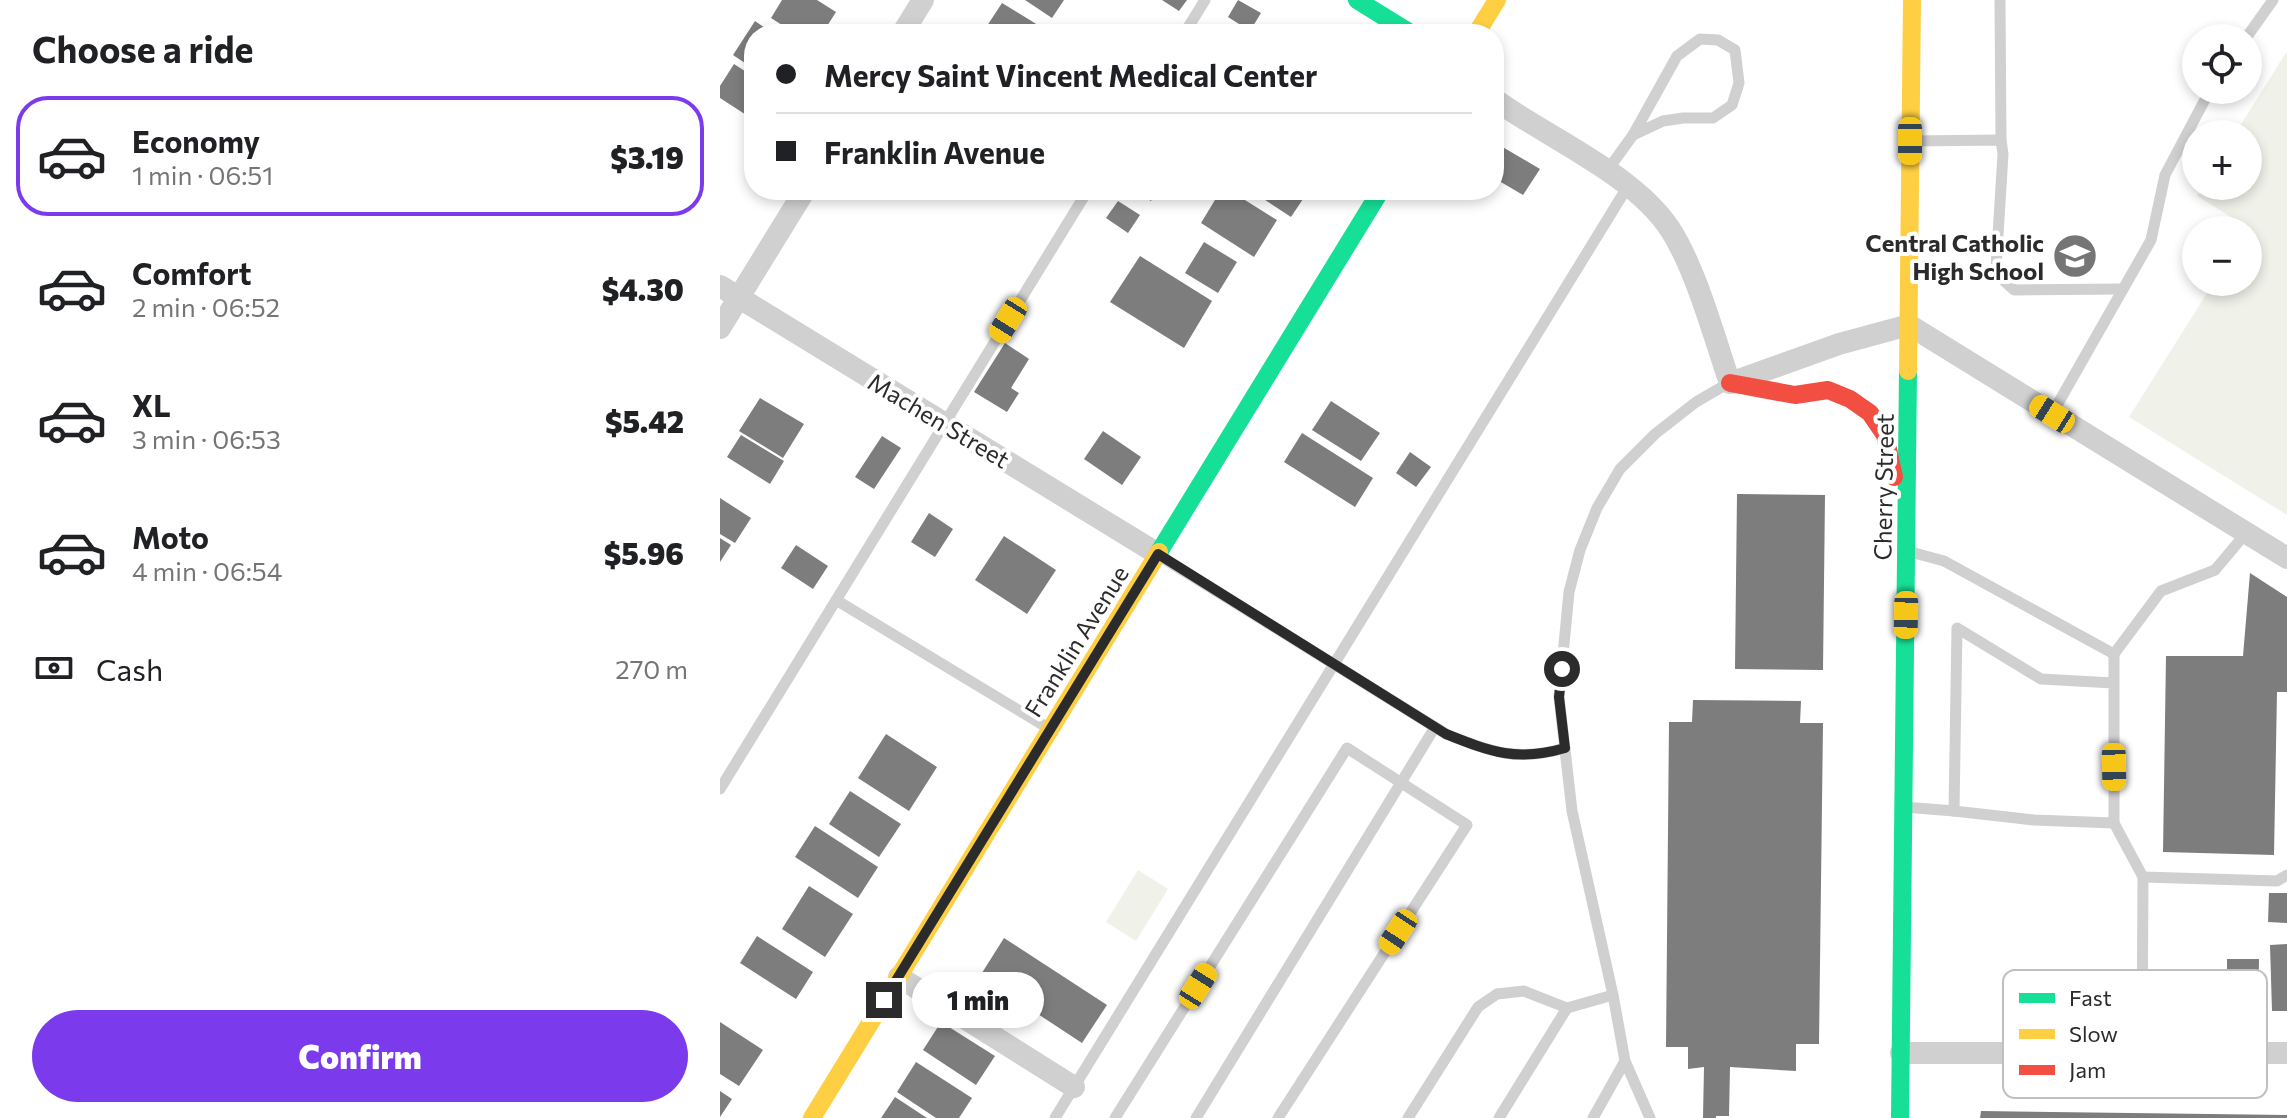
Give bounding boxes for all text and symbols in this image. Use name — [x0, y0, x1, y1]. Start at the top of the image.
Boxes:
map controls — [2182, 24, 2262, 296]
button: locate — [2182, 24, 2262, 104]
text: Choose a ride — [32, 26, 253, 70]
text: Mercy Saint Vincent Medical Center — [824, 56, 1317, 93]
car — [1898, 117, 1922, 165]
icon: car — [36, 120, 108, 192]
button: + — [2182, 120, 2262, 200]
text: Economy — [132, 122, 260, 159]
text: Franklin Avenue — [824, 133, 1045, 170]
text: $3.19 — [610, 138, 684, 175]
text: 1 min · 06:51 — [132, 159, 273, 190]
button: − — [2182, 216, 2262, 296]
place label: Central Catholic High School — [1865, 228, 2044, 285]
school or university icon: Central Catholic High School — [2051, 232, 2099, 280]
icon: car — [36, 252, 108, 324]
text: Comfort — [132, 254, 251, 291]
text: $4.30 — [602, 270, 684, 307]
text: 2 min · 06:52 — [132, 291, 280, 322]
car — [985, 293, 1031, 347]
street label: Machen Street — [863, 366, 1015, 474]
icon: car — [36, 384, 108, 456]
text: XL — [132, 386, 171, 423]
car — [2025, 391, 2079, 437]
text: $5.42 — [605, 402, 684, 439]
street label: Cherry Street — [1867, 413, 1899, 561]
text: 3 min · 06:53 — [132, 423, 281, 454]
icon: car — [36, 516, 108, 588]
text: Moto — [132, 518, 209, 555]
text: $5.96 — [604, 534, 684, 571]
text: 4 min · 06:54 — [132, 555, 282, 586]
street label: Franklin Avenue — [1018, 560, 1134, 722]
car — [1894, 591, 1918, 639]
icon: cash — [32, 646, 76, 690]
text: Cash — [96, 650, 163, 687]
route start — [1544, 651, 1580, 687]
text: 270 m — [615, 653, 688, 684]
car — [2102, 743, 2126, 791]
car — [1375, 905, 1421, 959]
car — [1175, 959, 1221, 1013]
legend — [2003, 970, 2267, 1098]
callout: 1 min — [912, 972, 1044, 1028]
route end — [866, 982, 902, 1018]
text: 1 min — [947, 984, 1009, 1015]
text: Fast — [2069, 984, 2112, 1011]
button: Confirm — [32, 1010, 688, 1102]
text: Slow — [2069, 1020, 2118, 1047]
text: Jam — [2069, 1056, 2106, 1083]

